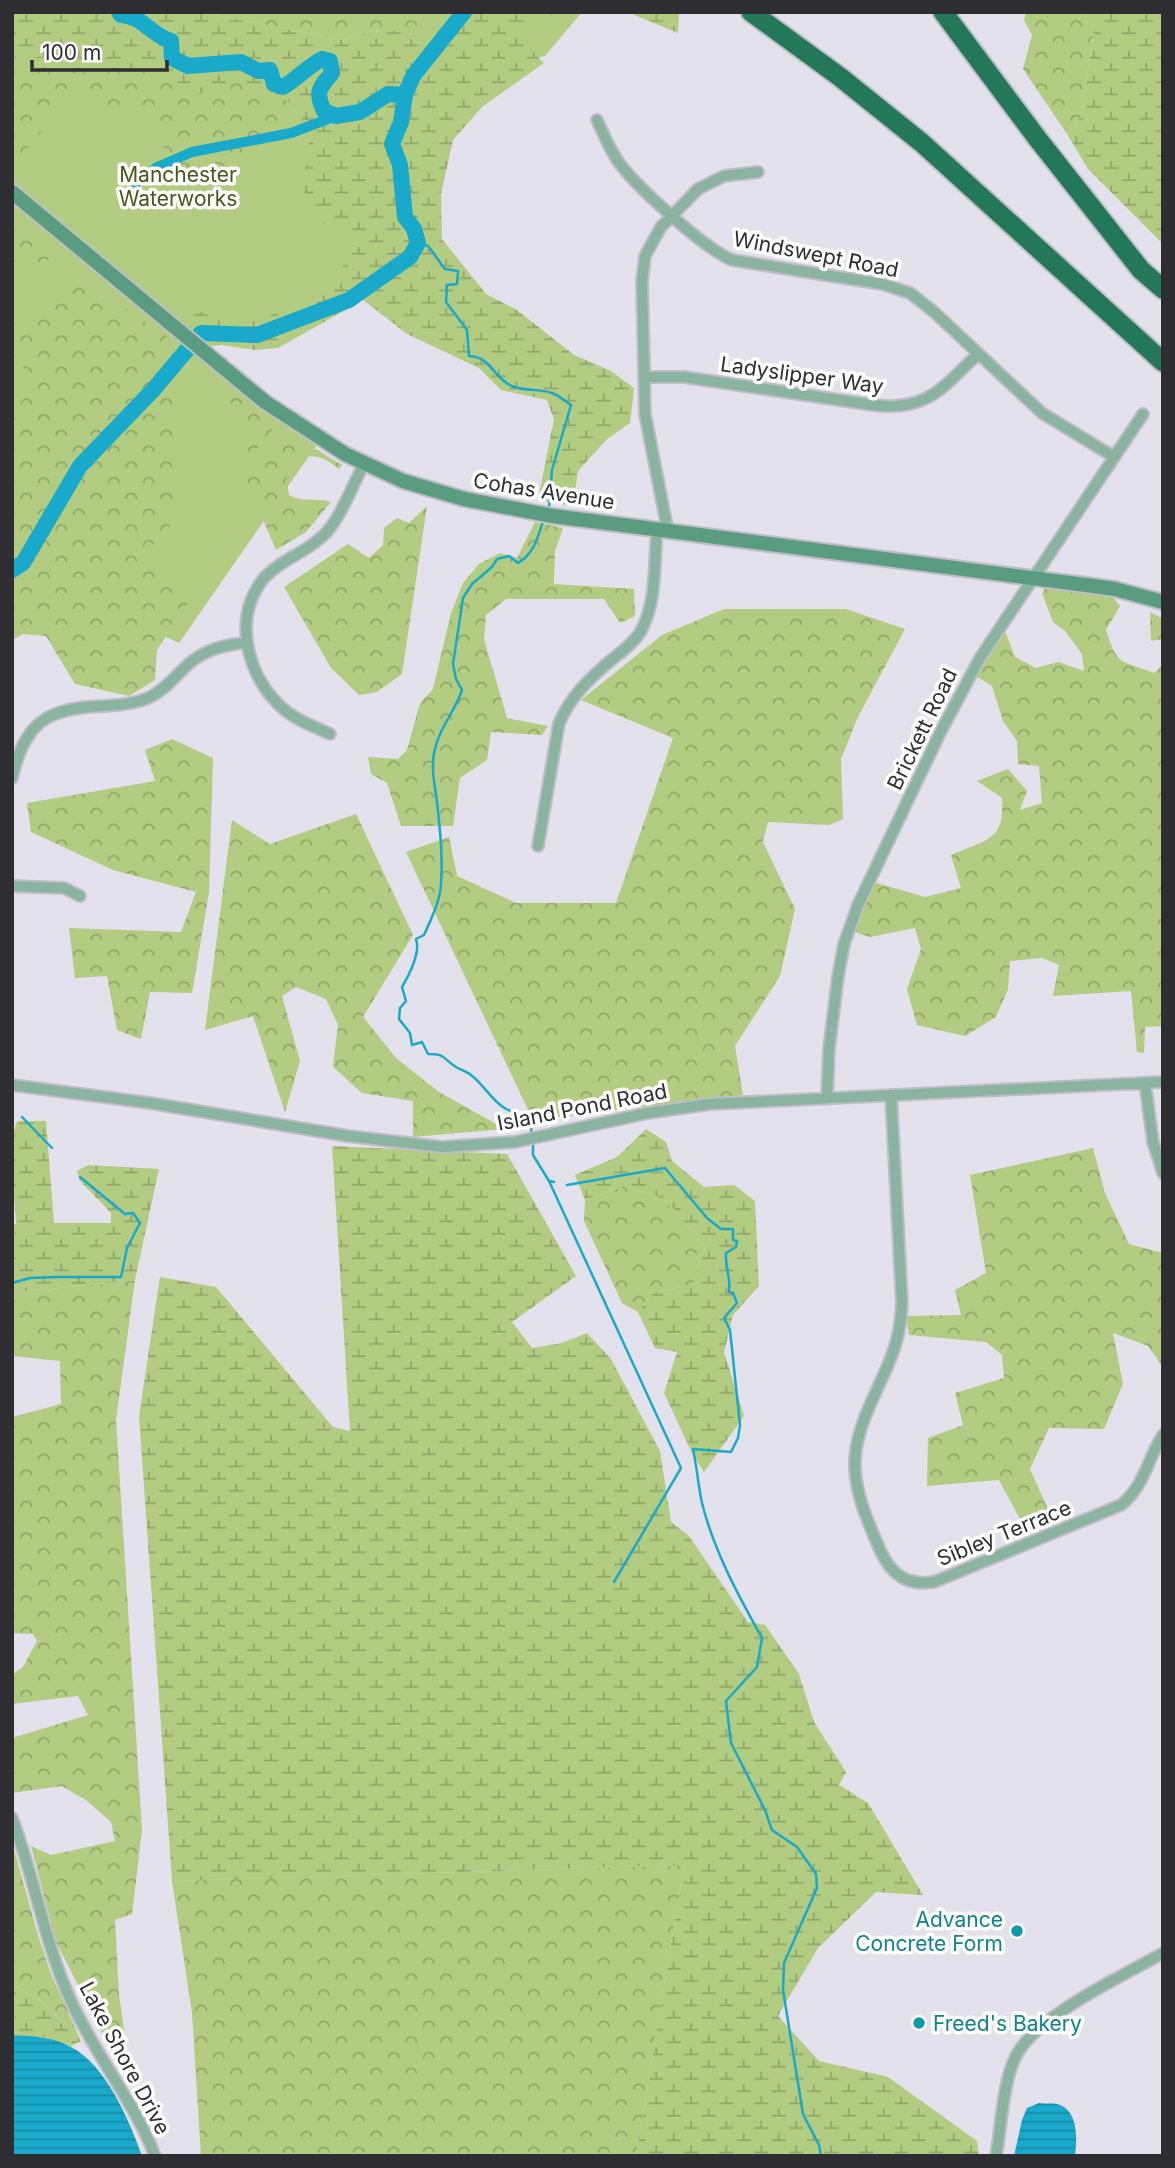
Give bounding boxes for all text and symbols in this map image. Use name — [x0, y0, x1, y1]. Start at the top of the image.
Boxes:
scale bar — [32, 28, 166, 72]
text: 100 m — [42, 40, 101, 65]
park label: Manchester Waterworks — [119, 162, 237, 211]
street label: Windswept Road — [731, 226, 901, 282]
street label: Ladyslipper Way — [719, 351, 885, 399]
street label: Cohas Avenue — [471, 467, 617, 515]
street label: Brickett Road — [882, 664, 962, 794]
street label: Island Pond Road — [495, 1078, 669, 1136]
street label: Sibley Terrace — [933, 1495, 1075, 1571]
place label: Advance Concrete Form — [855, 1907, 1003, 1956]
marker: Advance Concrete Form — [1009, 1923, 1025, 1939]
street label: Lake Shore Drive — [74, 1977, 176, 2139]
place label: Freed's Bakery — [933, 2011, 1082, 2036]
marker: Freed's Bakery — [911, 2015, 927, 2031]

